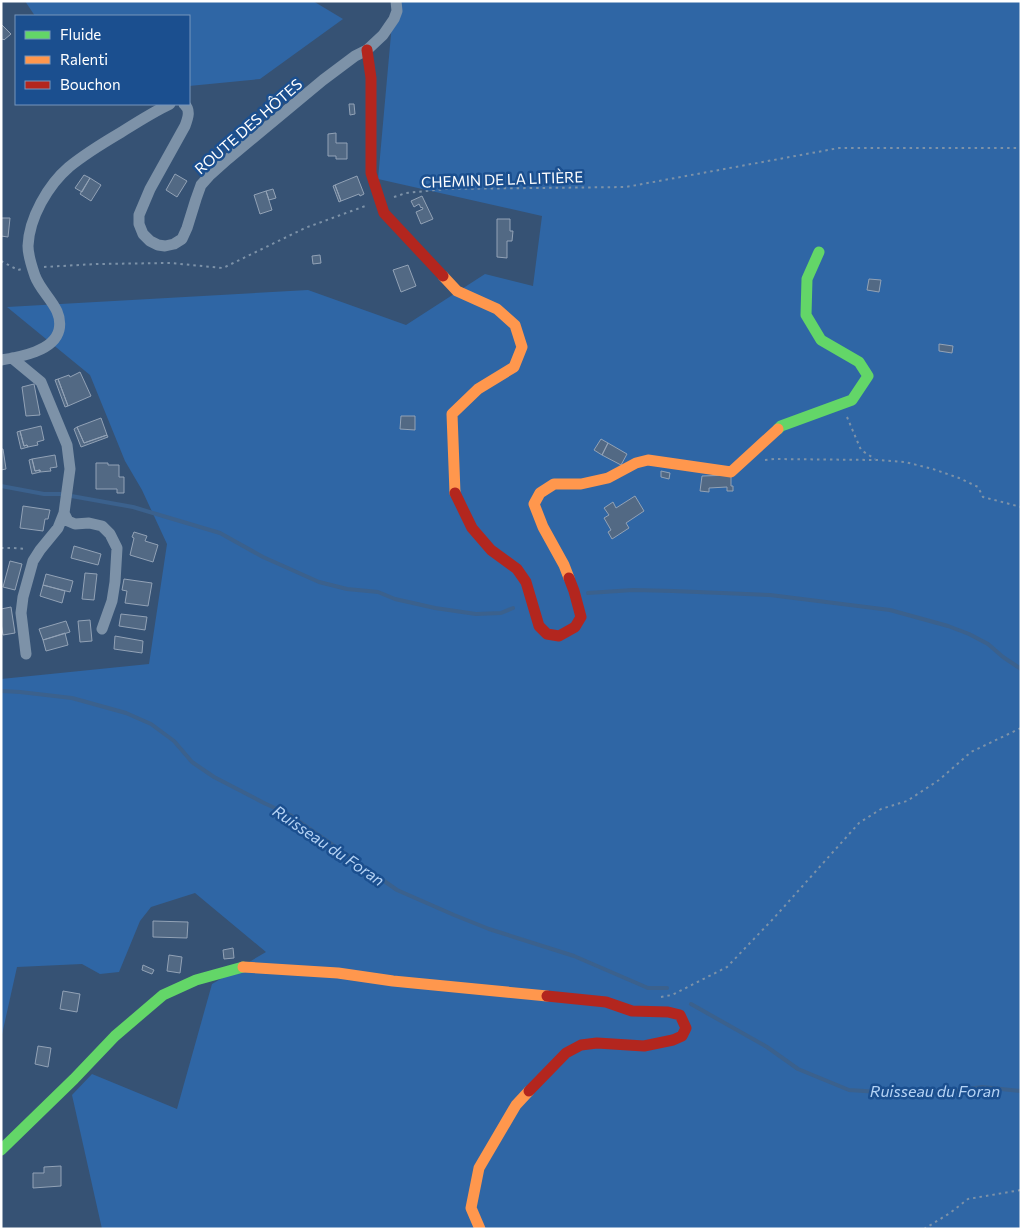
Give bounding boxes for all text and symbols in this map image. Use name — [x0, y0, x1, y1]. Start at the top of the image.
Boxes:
legend — [15, 15, 190, 105]
text: Fluide — [60, 25, 101, 43]
text: Ralenti — [60, 50, 108, 68]
street label: ROUTE DES HÔTES — [190, 74, 306, 178]
text: Bouchon — [60, 75, 121, 93]
street label: CHEMIN DE LA LITIÈRE — [421, 166, 583, 191]
water label: Ruisseau du Foran — [270, 801, 388, 889]
water label: Ruisseau du Foran — [870, 1081, 1000, 1100]

